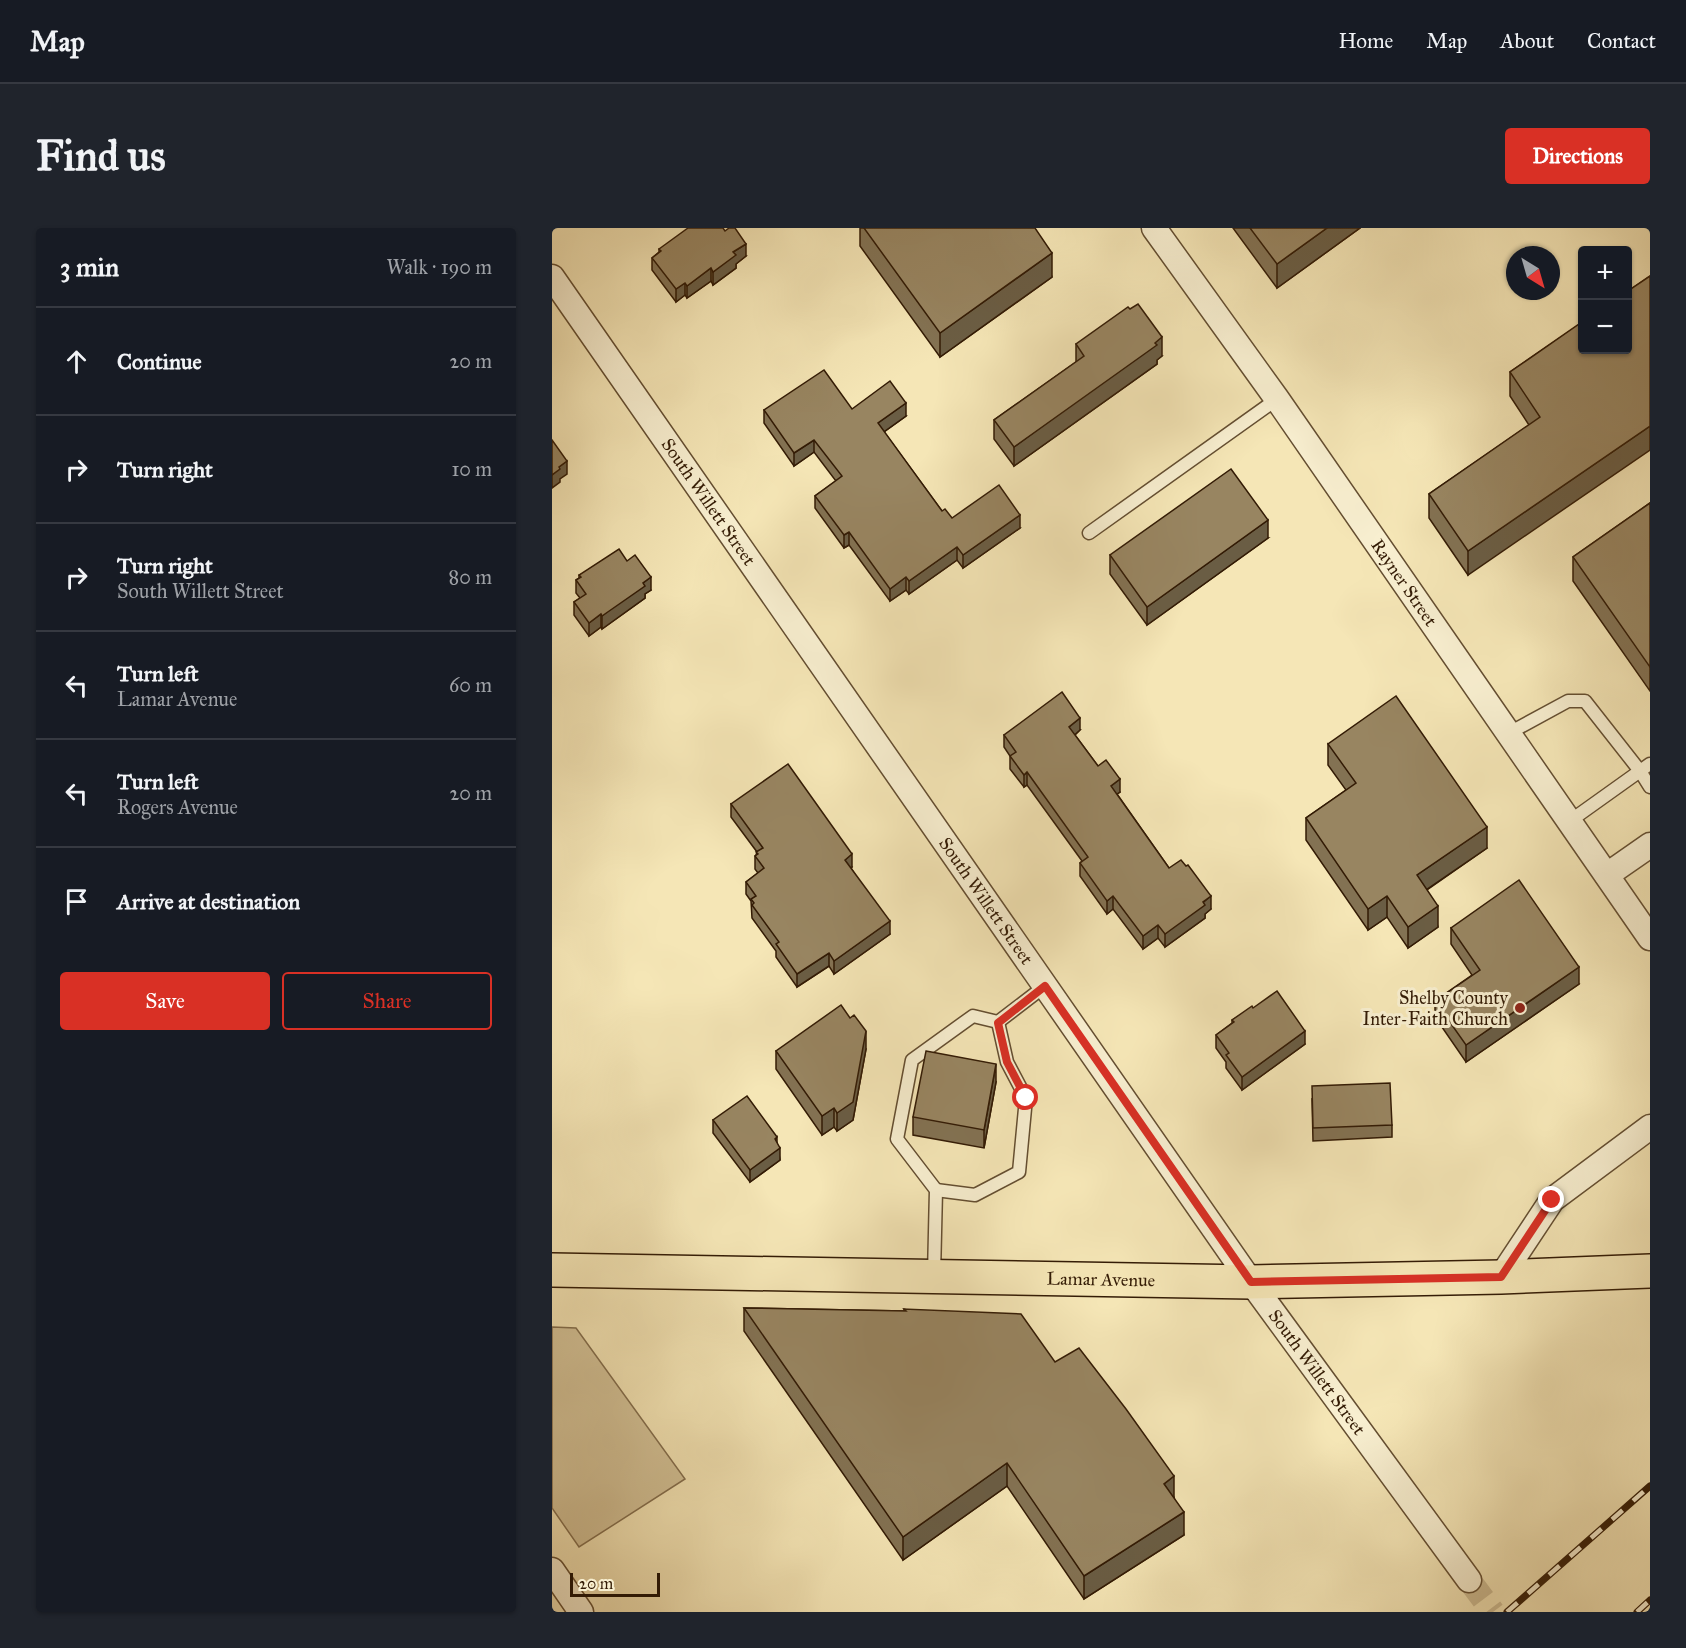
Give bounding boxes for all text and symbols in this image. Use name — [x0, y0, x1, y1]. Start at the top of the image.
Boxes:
text: Map — [30, 24, 85, 59]
text: Home — [1338, 28, 1393, 54]
text: Map — [1426, 28, 1467, 54]
text: About — [1500, 28, 1554, 54]
text: Contact — [1587, 28, 1656, 54]
button: Directions — [1505, 128, 1650, 184]
text: Find us — [36, 130, 166, 182]
north arrow — [1506, 246, 1560, 300]
map controls — [1578, 246, 1632, 354]
button: + — [1578, 246, 1632, 300]
text: 3 min — [60, 251, 119, 283]
text: Walk · 190 m — [387, 255, 492, 279]
button: − — [1578, 300, 1632, 354]
icon: ahead — [60, 345, 93, 378]
text: Continue — [117, 348, 202, 375]
text: 20 m — [449, 349, 492, 373]
street label: South Willett Street — [657, 434, 761, 570]
icon: right — [60, 453, 93, 486]
text: Turn right — [117, 456, 213, 483]
text: 10 m — [451, 457, 492, 481]
street label: Rayner Street — [1366, 535, 1442, 631]
text: Turn right — [117, 552, 213, 579]
icon: right — [60, 561, 93, 594]
text: 80 m — [449, 565, 492, 589]
text: South Willett Street — [117, 579, 284, 603]
text: Turn left — [117, 660, 199, 687]
icon: left — [60, 669, 93, 702]
text: 60 m — [449, 673, 492, 697]
text: Lamar Avenue — [117, 687, 237, 711]
text: Turn left — [117, 768, 199, 795]
icon: left — [60, 777, 93, 810]
text: 20 m — [449, 781, 492, 805]
text: Rogers Avenue — [117, 795, 238, 819]
street label: South Willett Street — [934, 833, 1038, 969]
icon: arrive — [60, 885, 93, 918]
text: Arrive at destination — [117, 888, 300, 915]
button: Save — [60, 972, 270, 1030]
button: Share — [282, 972, 492, 1030]
place label: Shelby County Inter-Faith Church — [1363, 987, 1509, 1030]
marker: Shelby County Inter-Faith Church — [1513, 1001, 1527, 1015]
route start — [1012, 1084, 1038, 1110]
route end — [1538, 1186, 1564, 1212]
street label: Lamar Avenue — [1047, 1267, 1155, 1291]
street label: South Willett Street — [1264, 1305, 1371, 1440]
scale bar — [570, 1570, 660, 1598]
text: 20 m — [579, 1574, 613, 1593]

